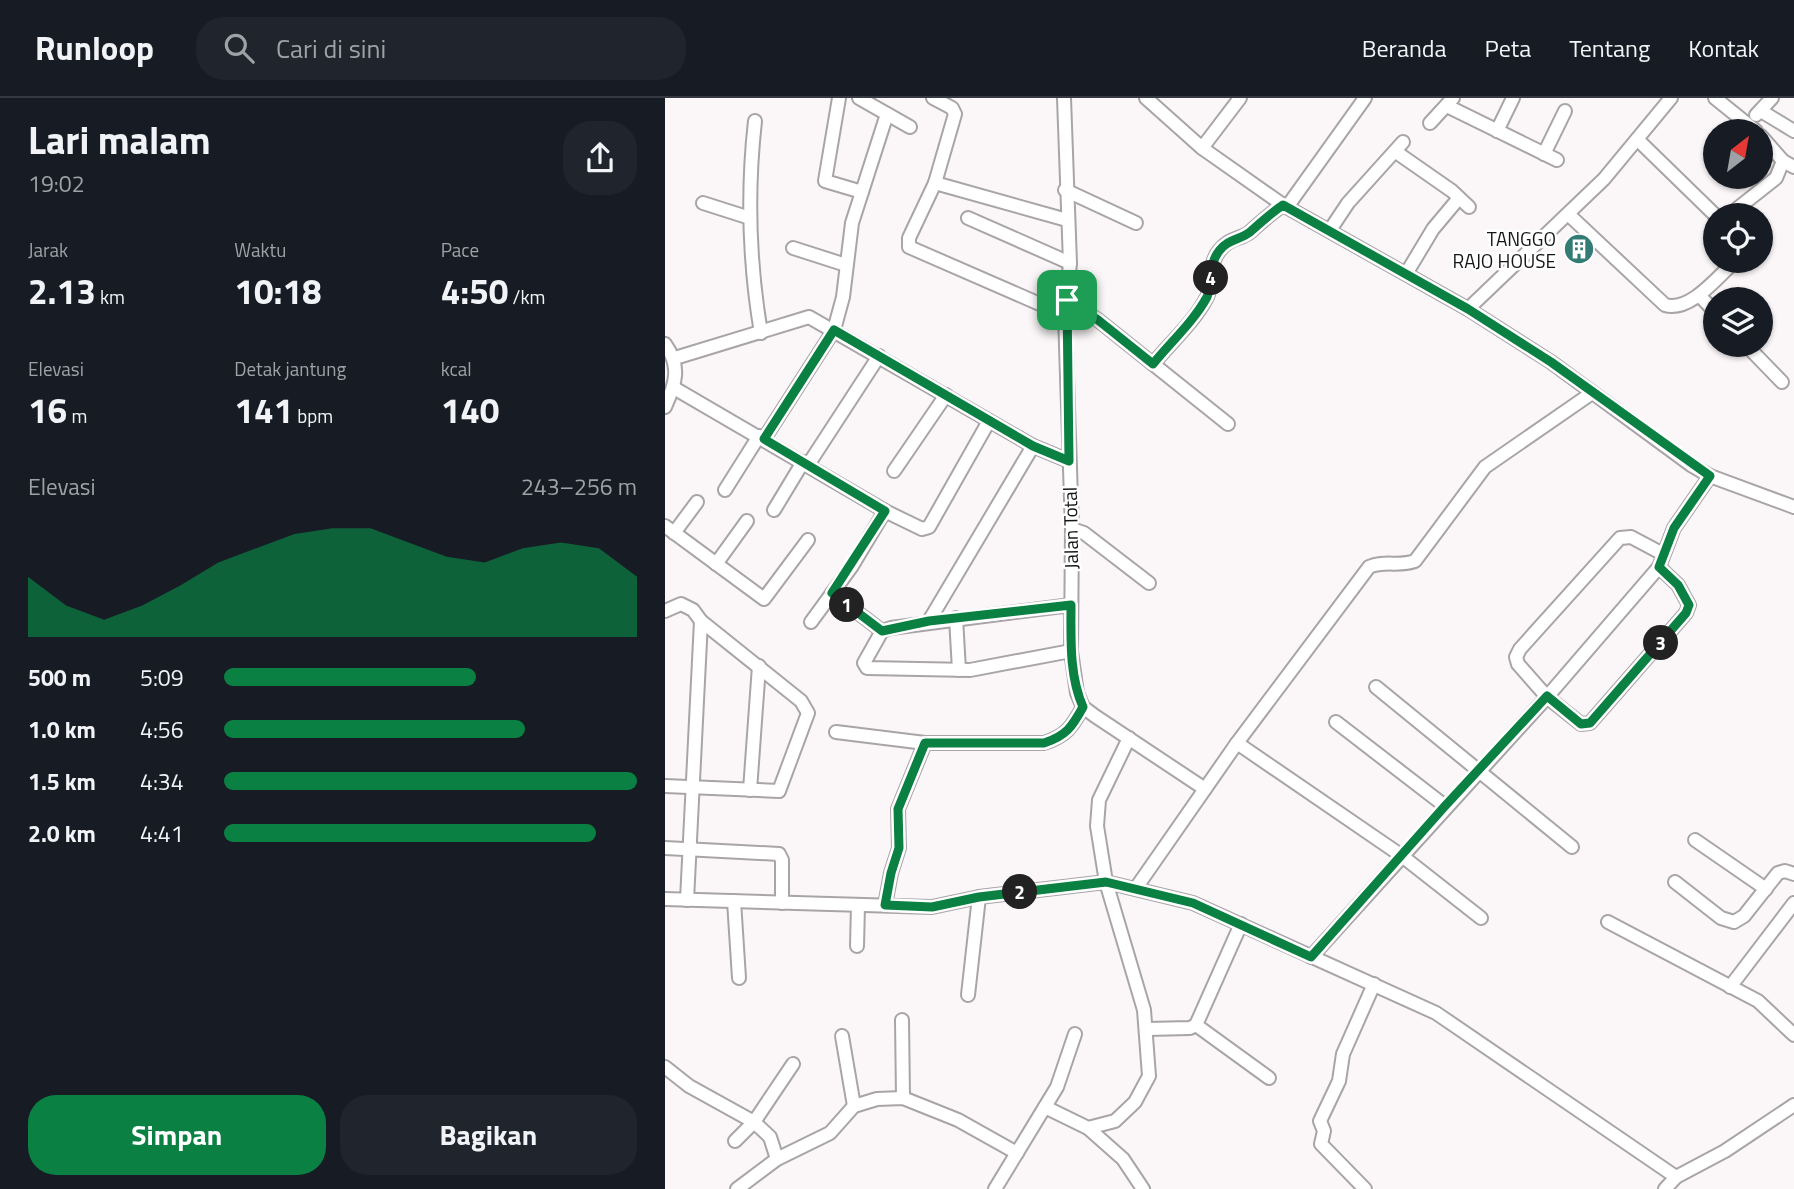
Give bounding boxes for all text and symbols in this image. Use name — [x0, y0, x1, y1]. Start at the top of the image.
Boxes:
search box — [196, 17, 686, 80]
text: Runloop — [35, 23, 154, 73]
icon: search — [220, 29, 258, 67]
text: Cari di sini — [276, 29, 386, 68]
text: Beranda — [1362, 30, 1447, 66]
text: Peta — [1485, 30, 1531, 66]
text: Tentang — [1569, 30, 1650, 66]
text: Kontak — [1688, 30, 1759, 66]
text: Lari malam — [28, 111, 211, 169]
north arrow — [1703, 119, 1773, 189]
map controls — [1703, 119, 1773, 357]
button: share — [563, 121, 637, 195]
text: 19:02 — [28, 166, 85, 201]
button: locate — [1703, 203, 1773, 273]
place label: TANGGO RAJO HOUSE — [1453, 224, 1556, 275]
building icon: TANGGO RAJO HOUSE — [1562, 232, 1596, 266]
text: Jarak — [28, 235, 68, 264]
text: Waktu — [234, 235, 286, 264]
text: Pace — [441, 235, 479, 264]
pin: 4 — [1193, 260, 1229, 296]
text: 4 — [1205, 263, 1216, 292]
text: 2.13 — [28, 264, 96, 318]
text: 10:18 — [234, 264, 322, 318]
text: 4:50 — [441, 264, 508, 318]
pin — [1037, 270, 1097, 330]
icon: arrive — [1048, 281, 1086, 319]
text: km — [96, 282, 125, 311]
text: /km — [508, 282, 545, 311]
button: layers — [1703, 287, 1773, 357]
text: Elevasi — [28, 354, 84, 383]
text: Detak jantung — [234, 354, 346, 383]
text: kcal — [441, 354, 472, 383]
text: 16 — [28, 383, 67, 437]
text: 141 — [234, 383, 293, 437]
text: 140 — [441, 383, 499, 437]
text: m — [67, 401, 87, 430]
text: bpm — [293, 401, 333, 430]
text: Elevasi — [28, 469, 96, 504]
text: 243–256 m — [521, 469, 637, 504]
street label: Jalan Total — [1055, 487, 1085, 569]
pin: 1 — [829, 588, 865, 622]
text: 1 — [841, 590, 852, 619]
pin: 3 — [1643, 626, 1679, 660]
text: 3 — [1655, 628, 1666, 657]
text: 500 m — [28, 660, 91, 695]
text: 5:09 — [140, 660, 184, 695]
text: 1.0 km — [28, 712, 96, 747]
text: 4:56 — [140, 712, 184, 747]
text: 1.5 km — [28, 764, 96, 799]
text: 4:34 — [140, 764, 184, 799]
text: 2.0 km — [28, 816, 96, 851]
text: 4:41 — [140, 816, 184, 851]
pin: 2 — [1003, 874, 1037, 910]
text: 2 — [1014, 877, 1025, 906]
button: Simpan — [28, 1095, 326, 1175]
button: Bagikan — [340, 1095, 637, 1175]

